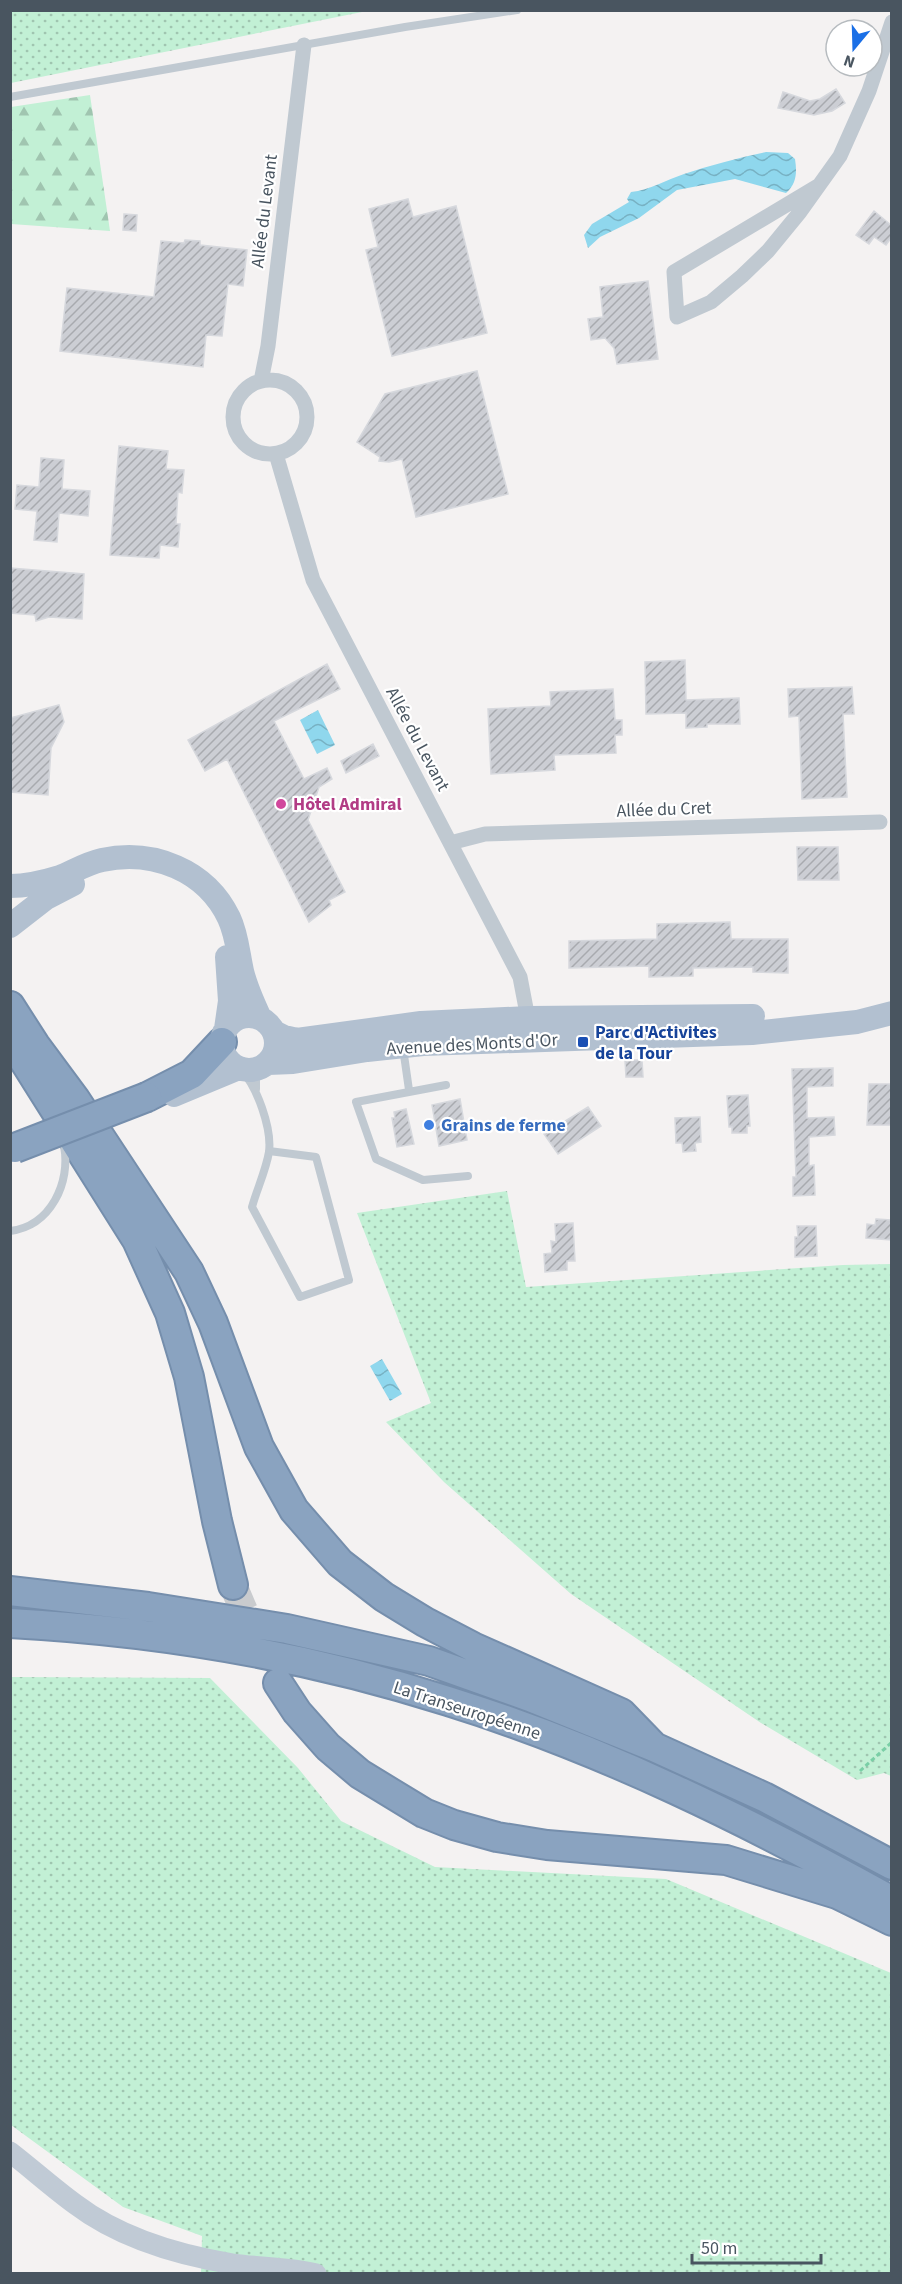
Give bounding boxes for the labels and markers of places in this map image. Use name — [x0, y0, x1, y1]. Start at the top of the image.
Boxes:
place label: Hôtel Admiral — [293, 792, 402, 817]
marker: Hôtel Admiral — [274, 797, 288, 811]
place label: Parc d'Activites de la Tour — [595, 1020, 717, 1066]
marker: Parc d'Activites de la Tour — [576, 1035, 590, 1049]
place label: Grains de ferme — [441, 1113, 566, 1138]
marker: Grains de ferme — [422, 1118, 436, 1132]

